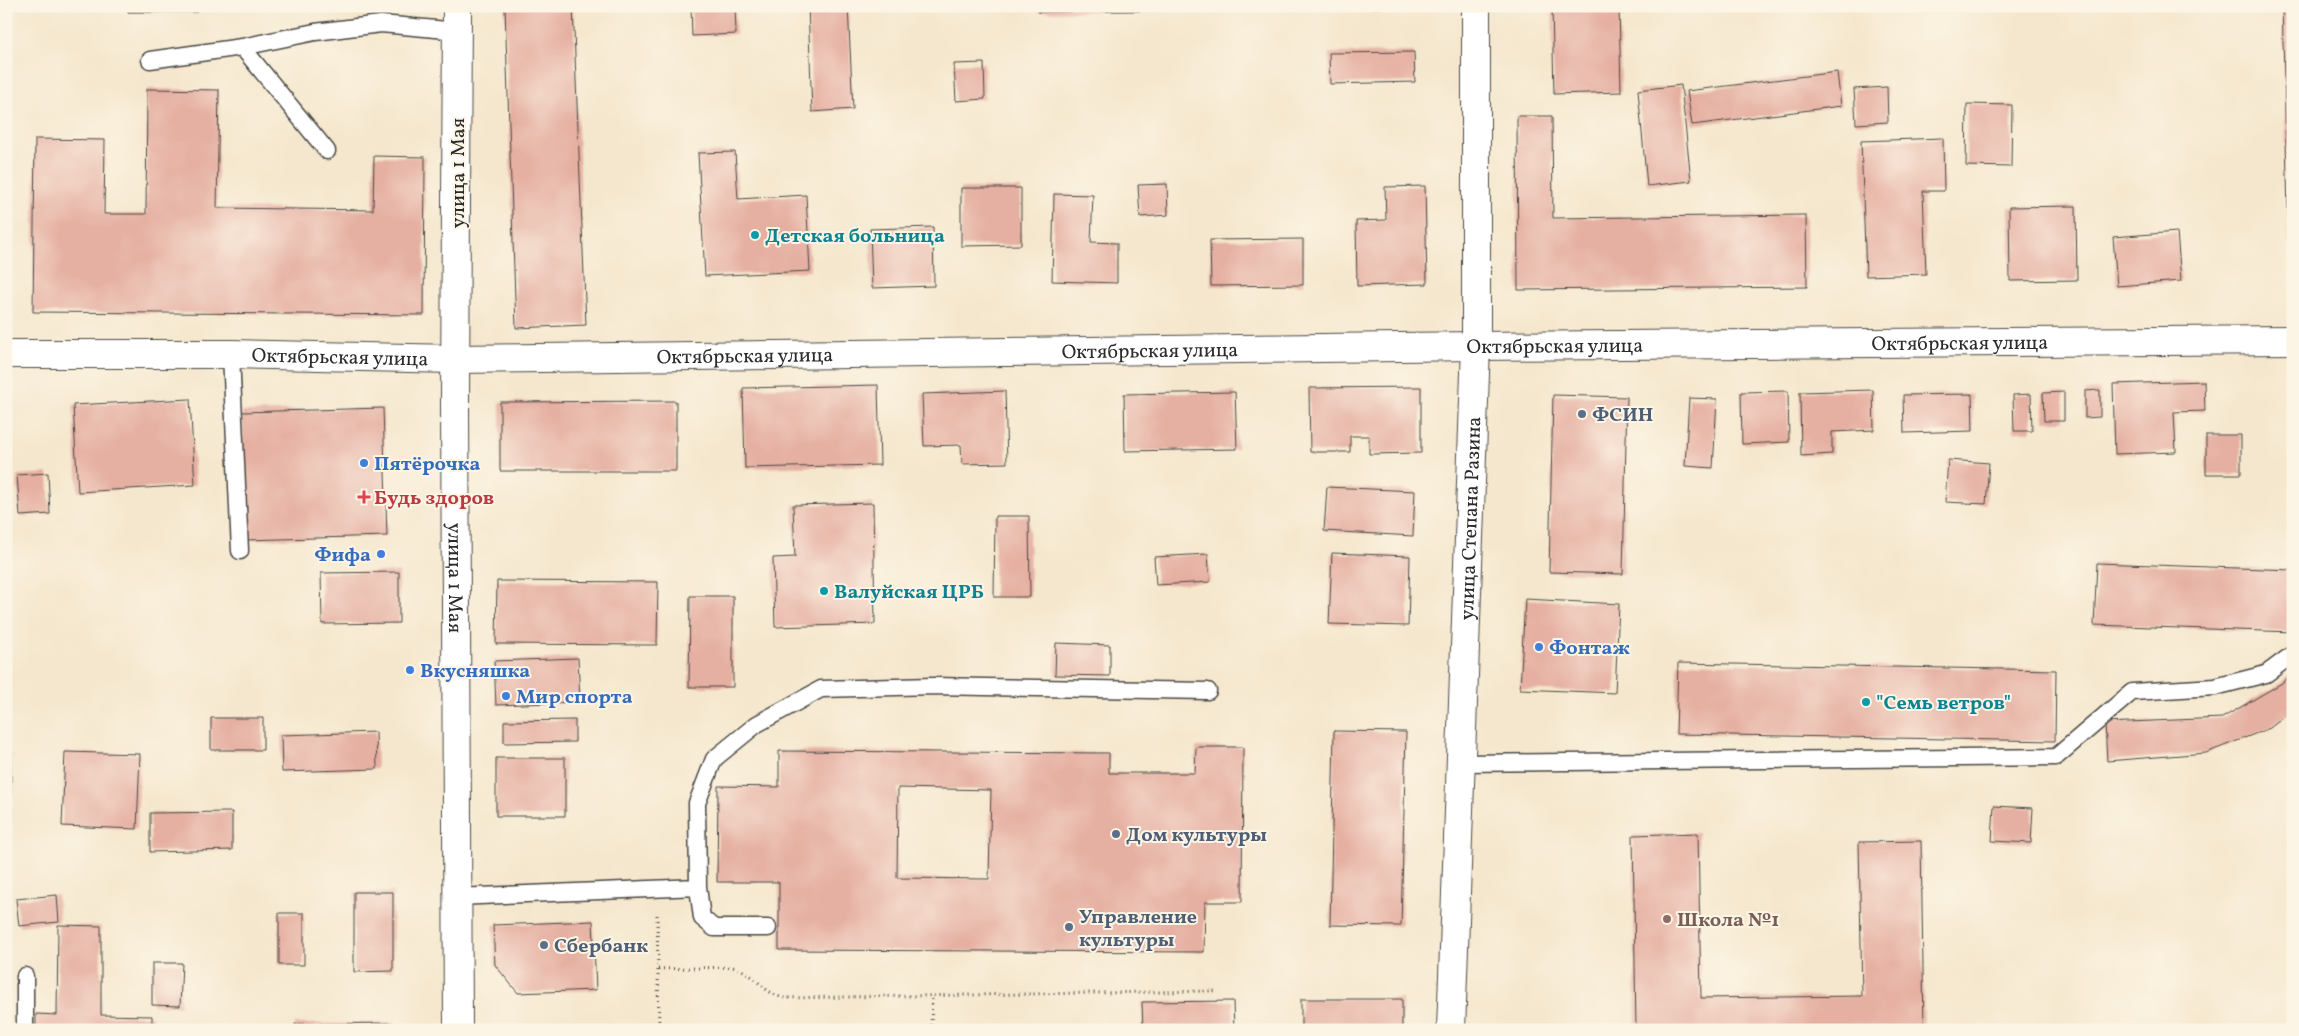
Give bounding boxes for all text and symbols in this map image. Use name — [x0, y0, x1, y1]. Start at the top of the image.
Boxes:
street label: улица 1 Мая — [445, 118, 473, 228]
place label: Детская больница — [765, 223, 945, 251]
marker: Детская больница — [749, 229, 761, 241]
street label: Октябрьская улица — [1871, 330, 2048, 359]
street label: Октябрьская улица — [1466, 333, 1643, 362]
street label: Октябрьская улица — [1061, 337, 1238, 367]
street label: Октябрьская улица — [251, 342, 429, 374]
street label: Октябрьская улица — [656, 342, 833, 372]
place label: ФСИН — [1592, 402, 1653, 430]
marker: ФСИН — [1576, 408, 1588, 420]
street label: улица Степана Разина — [1454, 416, 1489, 621]
place label: Пятёрочка — [374, 451, 481, 479]
marker: Пятёрочка — [358, 457, 370, 469]
place label: Будь здоров — [374, 485, 494, 513]
marker: Будь здоров — [358, 491, 370, 503]
street label: улица 1 Мая — [440, 523, 468, 633]
place label: Фифа — [314, 542, 371, 570]
marker: Фифа — [375, 548, 387, 560]
place label: Валуйская ЦРБ — [834, 579, 984, 607]
marker: Валуйская ЦРБ — [818, 585, 830, 597]
place label: Фонтаж — [1549, 635, 1630, 663]
marker: Фонтаж — [1533, 641, 1545, 653]
place label: Вкусняшка — [420, 658, 530, 686]
marker: Вкусняшка — [404, 664, 416, 676]
place label: Мир спорта — [516, 684, 633, 712]
marker: Мир спорта — [500, 690, 512, 702]
place label: "Семь ветров" — [1876, 690, 2011, 718]
marker: "Семь ветров" — [1860, 696, 1872, 708]
place label: Дом культуры — [1126, 822, 1267, 850]
marker: Дом культуры — [1110, 828, 1122, 840]
place label: Управление культуры — [1079, 904, 1197, 955]
place label: Школа №1 — [1677, 907, 1779, 935]
marker: Школа №1 — [1661, 913, 1673, 925]
marker: Управление культуры — [1063, 921, 1075, 933]
place label: Сбербанк — [554, 933, 648, 961]
marker: Сбербанк — [538, 939, 550, 951]

